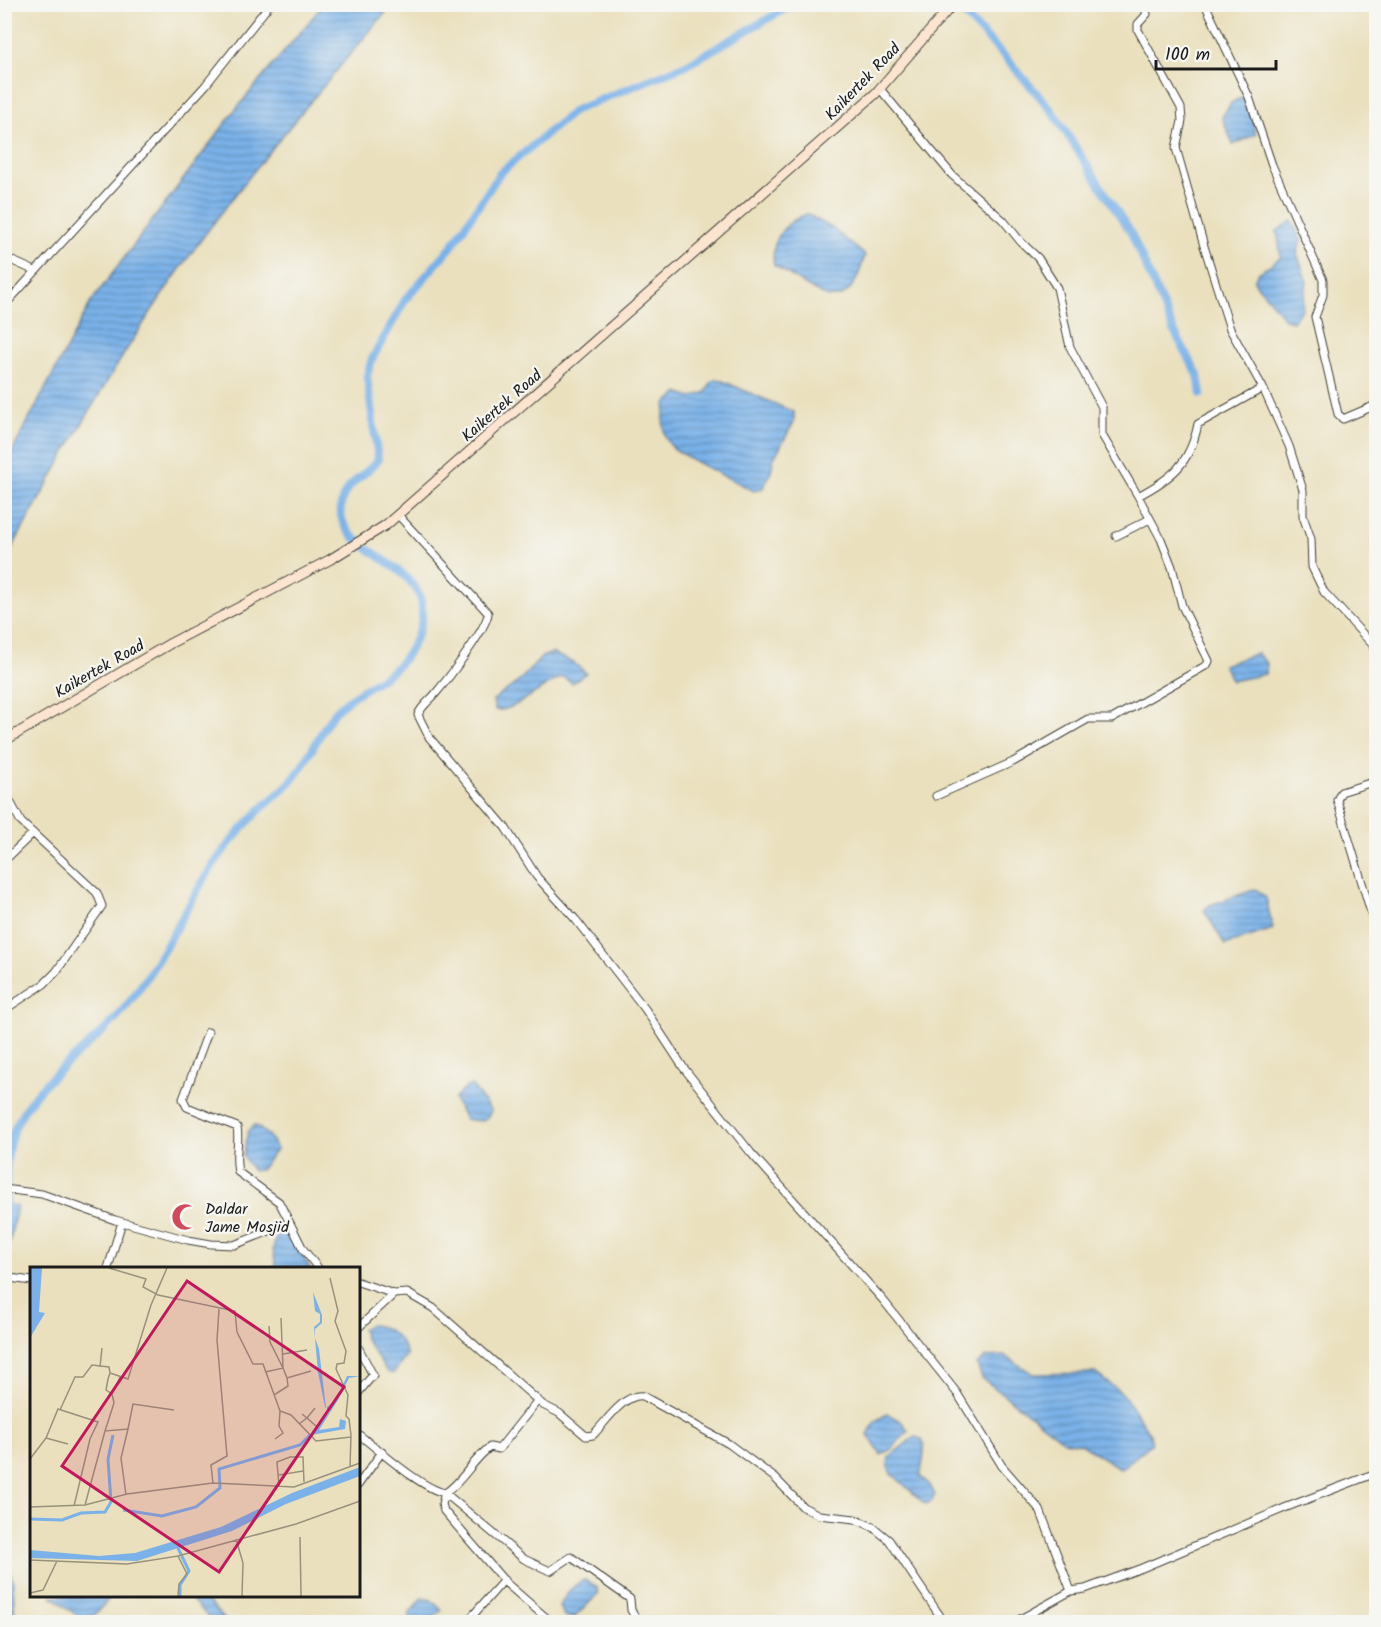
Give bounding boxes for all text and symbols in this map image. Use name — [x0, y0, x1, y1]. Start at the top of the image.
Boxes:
scale bar — [1156, 33, 1276, 71]
street label: Kaikertek Road — [819, 37, 908, 127]
text: 100 m — [1165, 41, 1210, 70]
street label: Kaikertek Road — [456, 363, 549, 448]
street label: Kaikertek Road — [50, 633, 150, 705]
place label: Daldar Jame Mosjid — [205, 1197, 290, 1240]
mosque icon: Daldar Jame Mosjid — [170, 1202, 200, 1232]
inset map — [30, 1267, 360, 1597]

